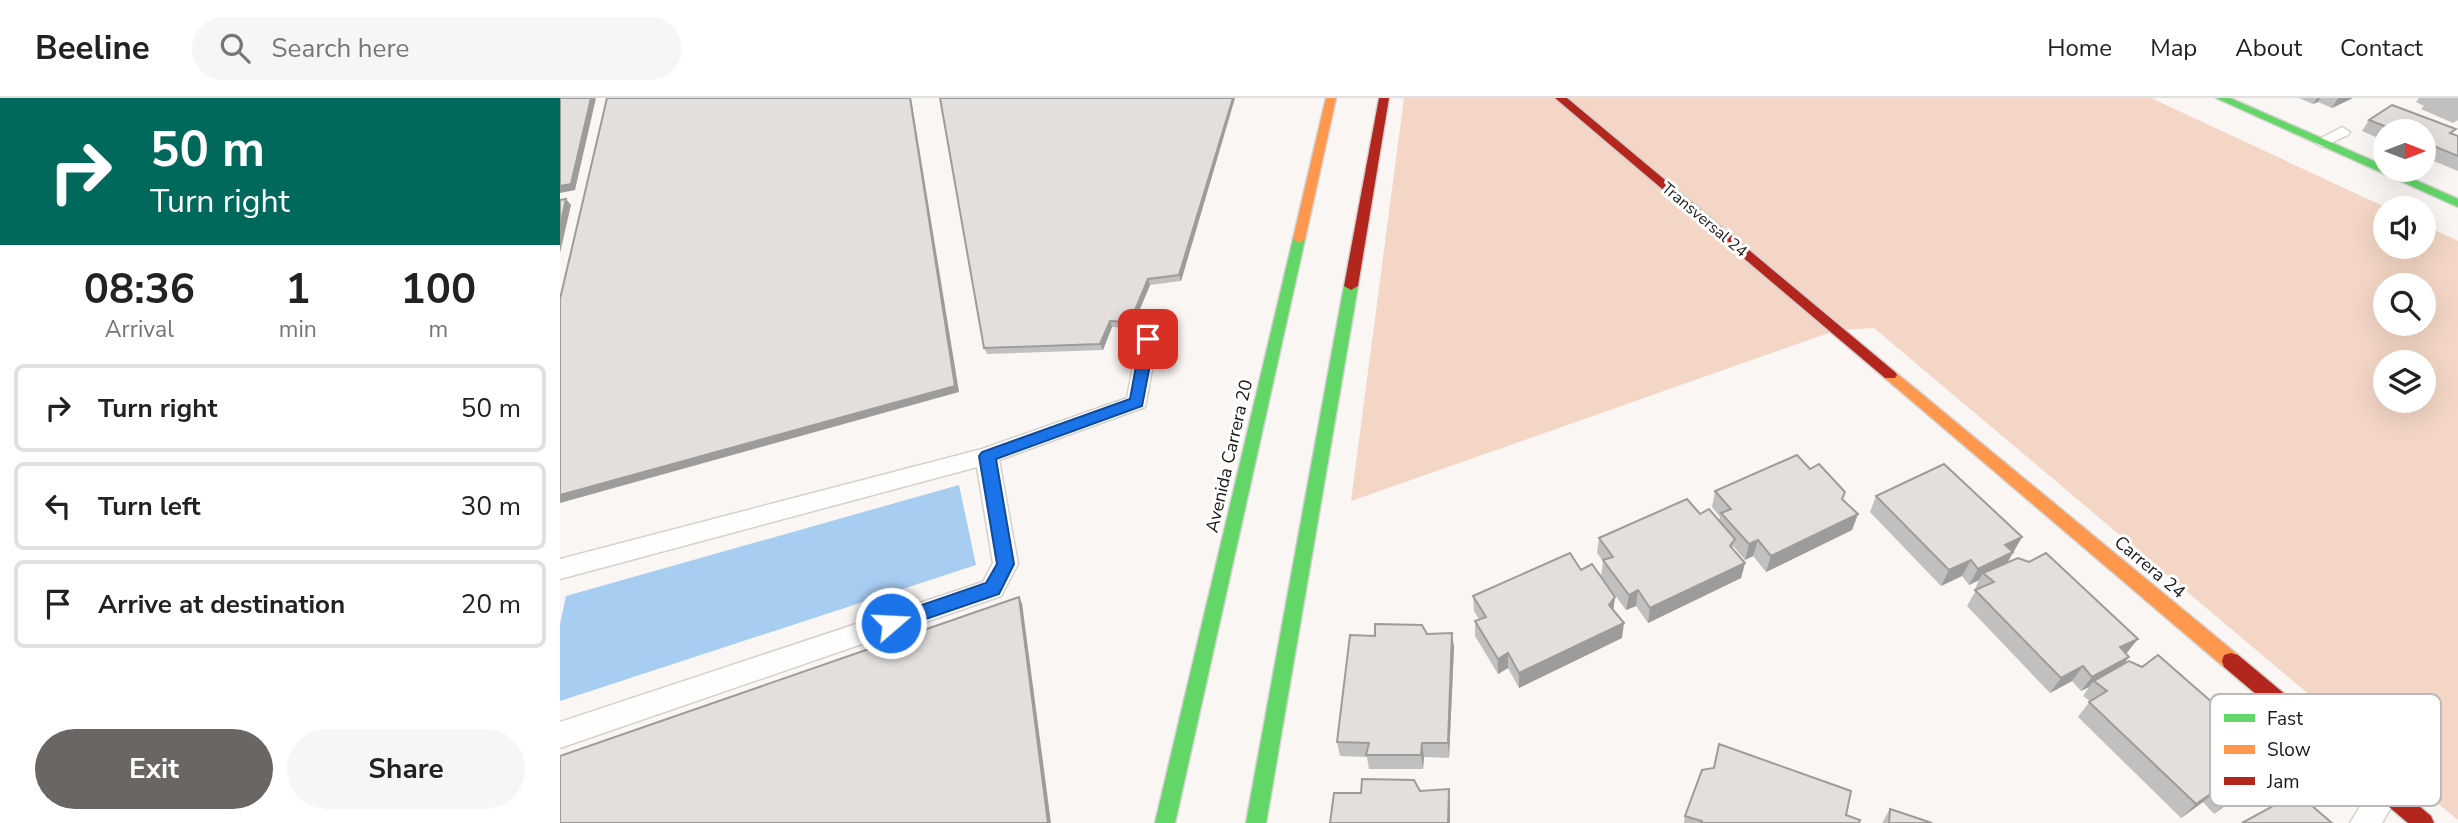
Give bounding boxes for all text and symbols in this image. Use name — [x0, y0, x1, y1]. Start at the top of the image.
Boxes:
search box — [192, 17, 682, 80]
text: Beeline — [35, 26, 150, 71]
icon: search — [216, 29, 254, 67]
text: Search here — [272, 31, 409, 66]
text: Home — [2047, 32, 2112, 64]
text: Map — [2150, 32, 2197, 64]
text: About — [2235, 32, 2302, 64]
text: Contact — [2340, 32, 2423, 64]
text: 50 m — [150, 116, 265, 183]
north arrow — [2373, 119, 2436, 182]
map controls — [2373, 119, 2436, 413]
icon: right — [35, 126, 126, 217]
street label: Transversal 24 — [1657, 177, 1752, 262]
text: Turn right — [150, 180, 290, 223]
button: sound — [2373, 196, 2436, 259]
text: 08:36 — [84, 261, 195, 318]
text: 1 — [285, 261, 310, 318]
text: 100 — [401, 261, 476, 318]
button: search — [2373, 273, 2436, 336]
pin — [1118, 309, 1178, 369]
text: Arrival — [105, 314, 174, 345]
text: min — [279, 314, 317, 345]
text: m — [429, 314, 448, 345]
icon: arrive — [1129, 320, 1167, 358]
button: layers — [2373, 350, 2436, 413]
street label: Avenida Carrera 20 — [1200, 377, 1258, 535]
icon: right — [39, 389, 77, 427]
text: Turn right — [98, 391, 217, 426]
text: 50 m — [461, 391, 521, 426]
icon: left — [39, 487, 77, 525]
text: Turn left — [98, 489, 201, 524]
text: 30 m — [461, 489, 521, 524]
street label: Carrera 24 — [2109, 530, 2191, 604]
icon: arrive — [39, 585, 77, 623]
position arrow — [854, 586, 928, 660]
text: Arrive at destination — [98, 587, 345, 622]
text: 20 m — [461, 587, 521, 622]
legend — [2210, 694, 2441, 806]
text: Fast — [2267, 706, 2303, 732]
button: Exit — [35, 729, 273, 809]
button: Share — [287, 729, 525, 809]
text: Slow — [2267, 737, 2311, 763]
text: Jam — [2266, 769, 2300, 795]

